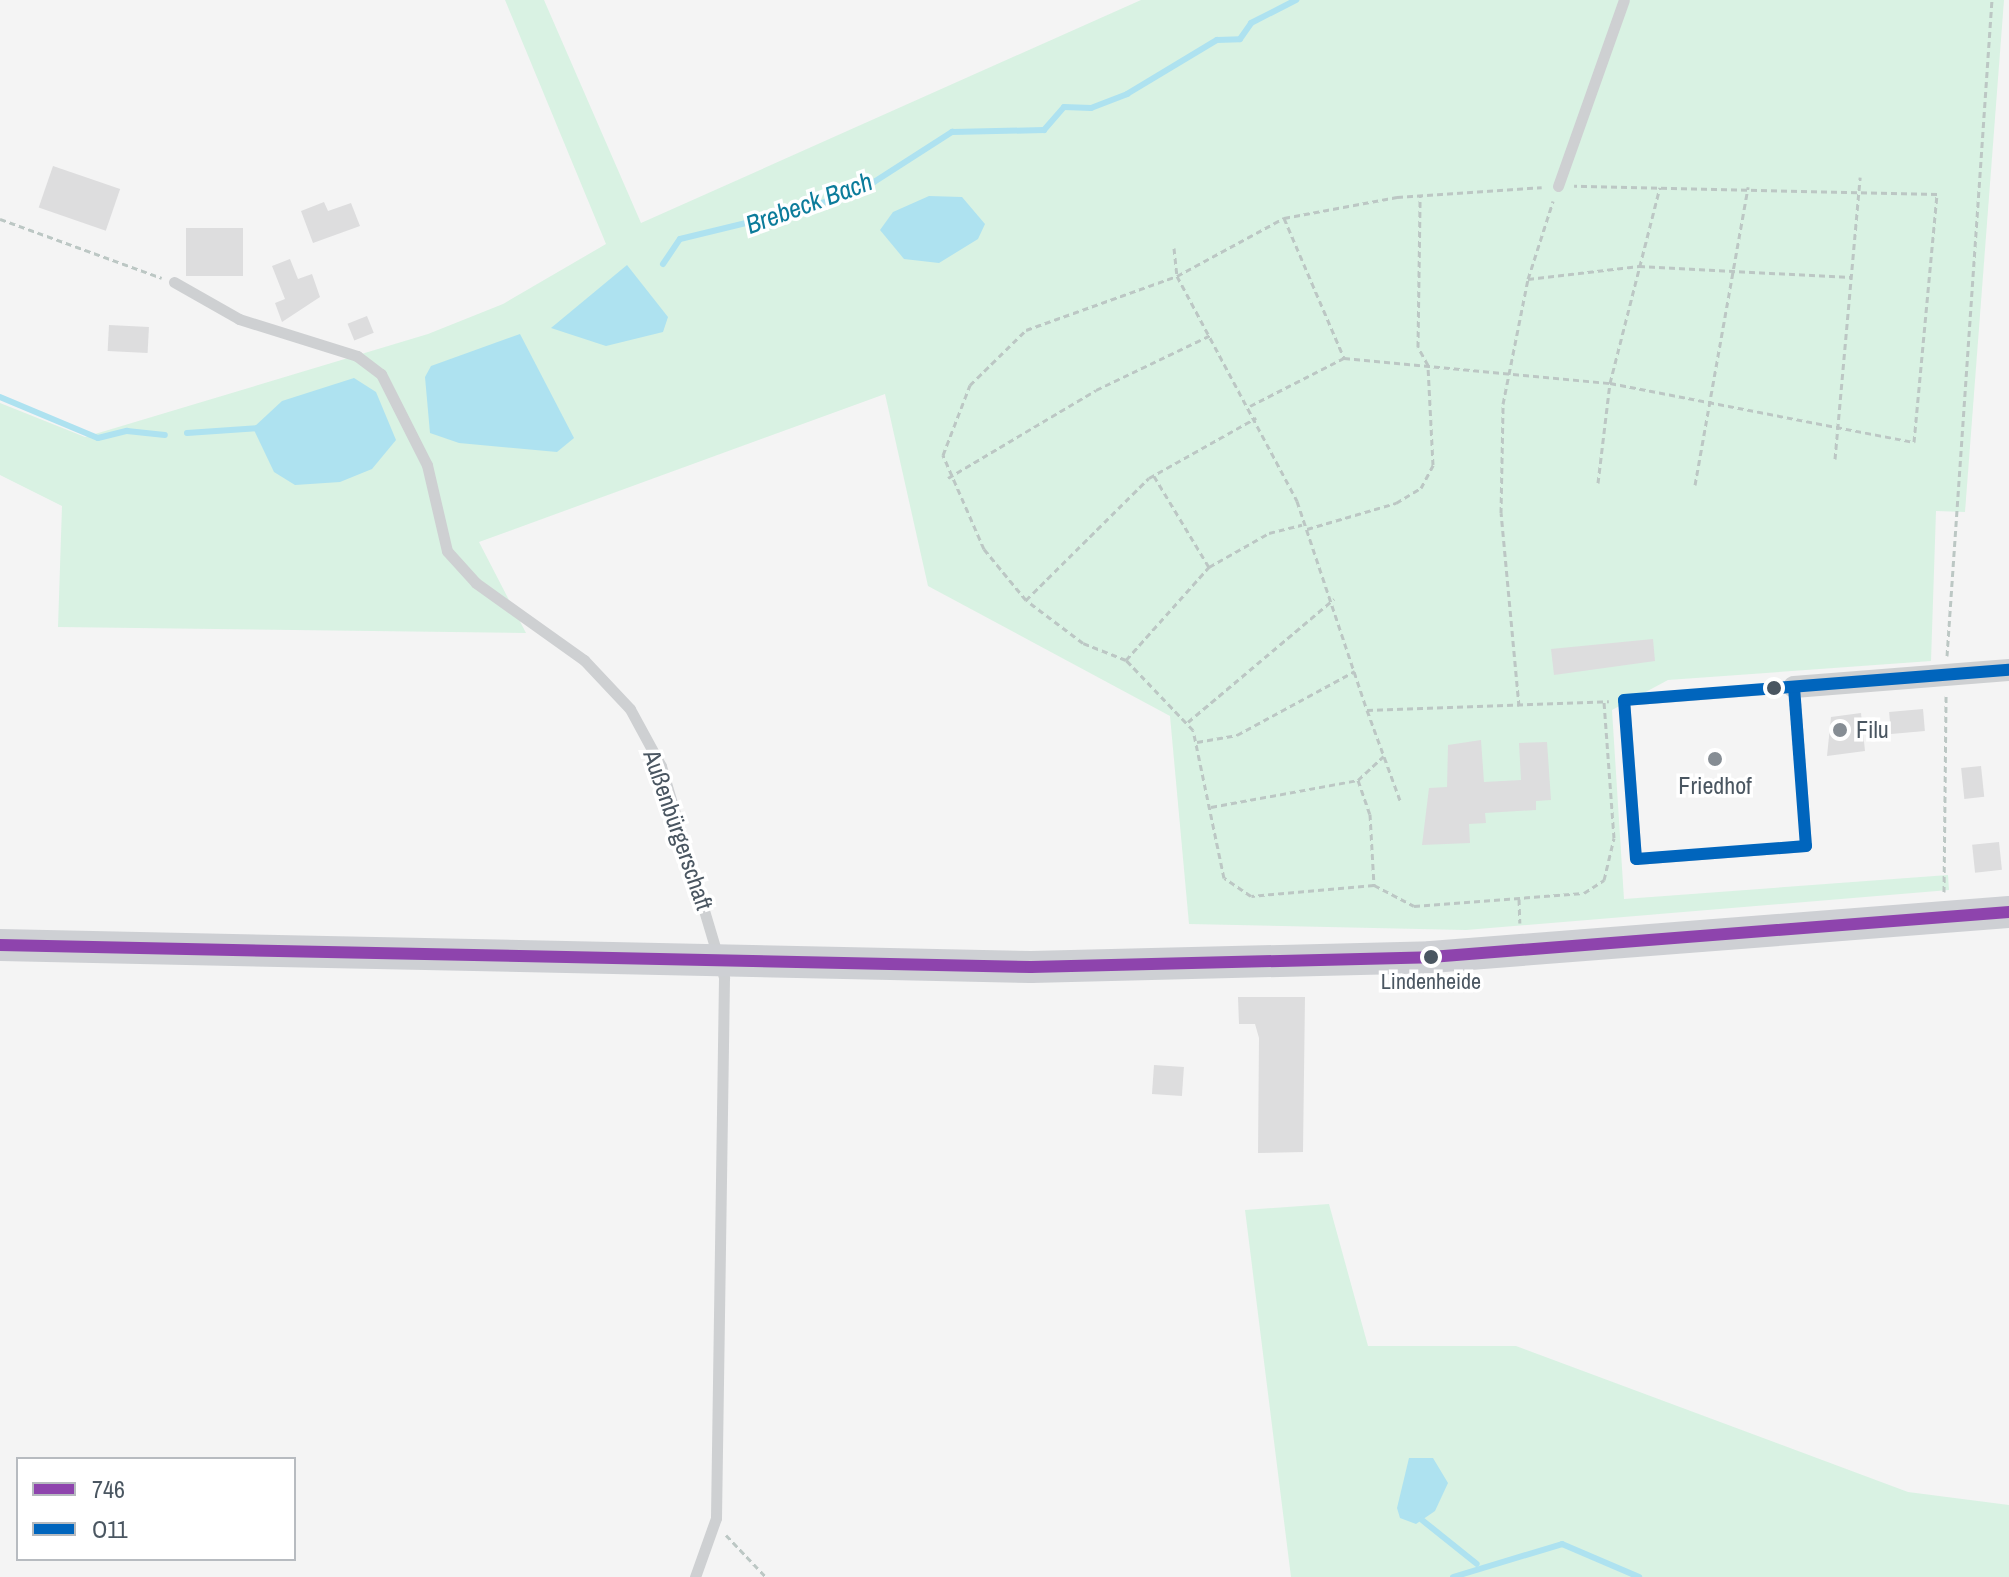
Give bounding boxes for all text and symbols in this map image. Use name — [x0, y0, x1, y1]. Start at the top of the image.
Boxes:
water label: Brebeck Bach — [741, 166, 877, 240]
unlabelled marker — [1766, 680, 1782, 696]
place label: Filu — [1856, 716, 1889, 744]
marker: Filu — [1831, 721, 1849, 739]
street label: Außenbürgerschaft — [637, 746, 719, 914]
marker: Friedhof — [1706, 750, 1724, 768]
place label: Friedhof — [1678, 772, 1752, 800]
marker: Lindenheide — [1423, 949, 1439, 965]
place label: Lindenheide — [1381, 969, 1481, 995]
legend — [16, 1457, 296, 1561]
text: 746 — [92, 1473, 125, 1505]
text: O11 — [92, 1513, 128, 1545]

